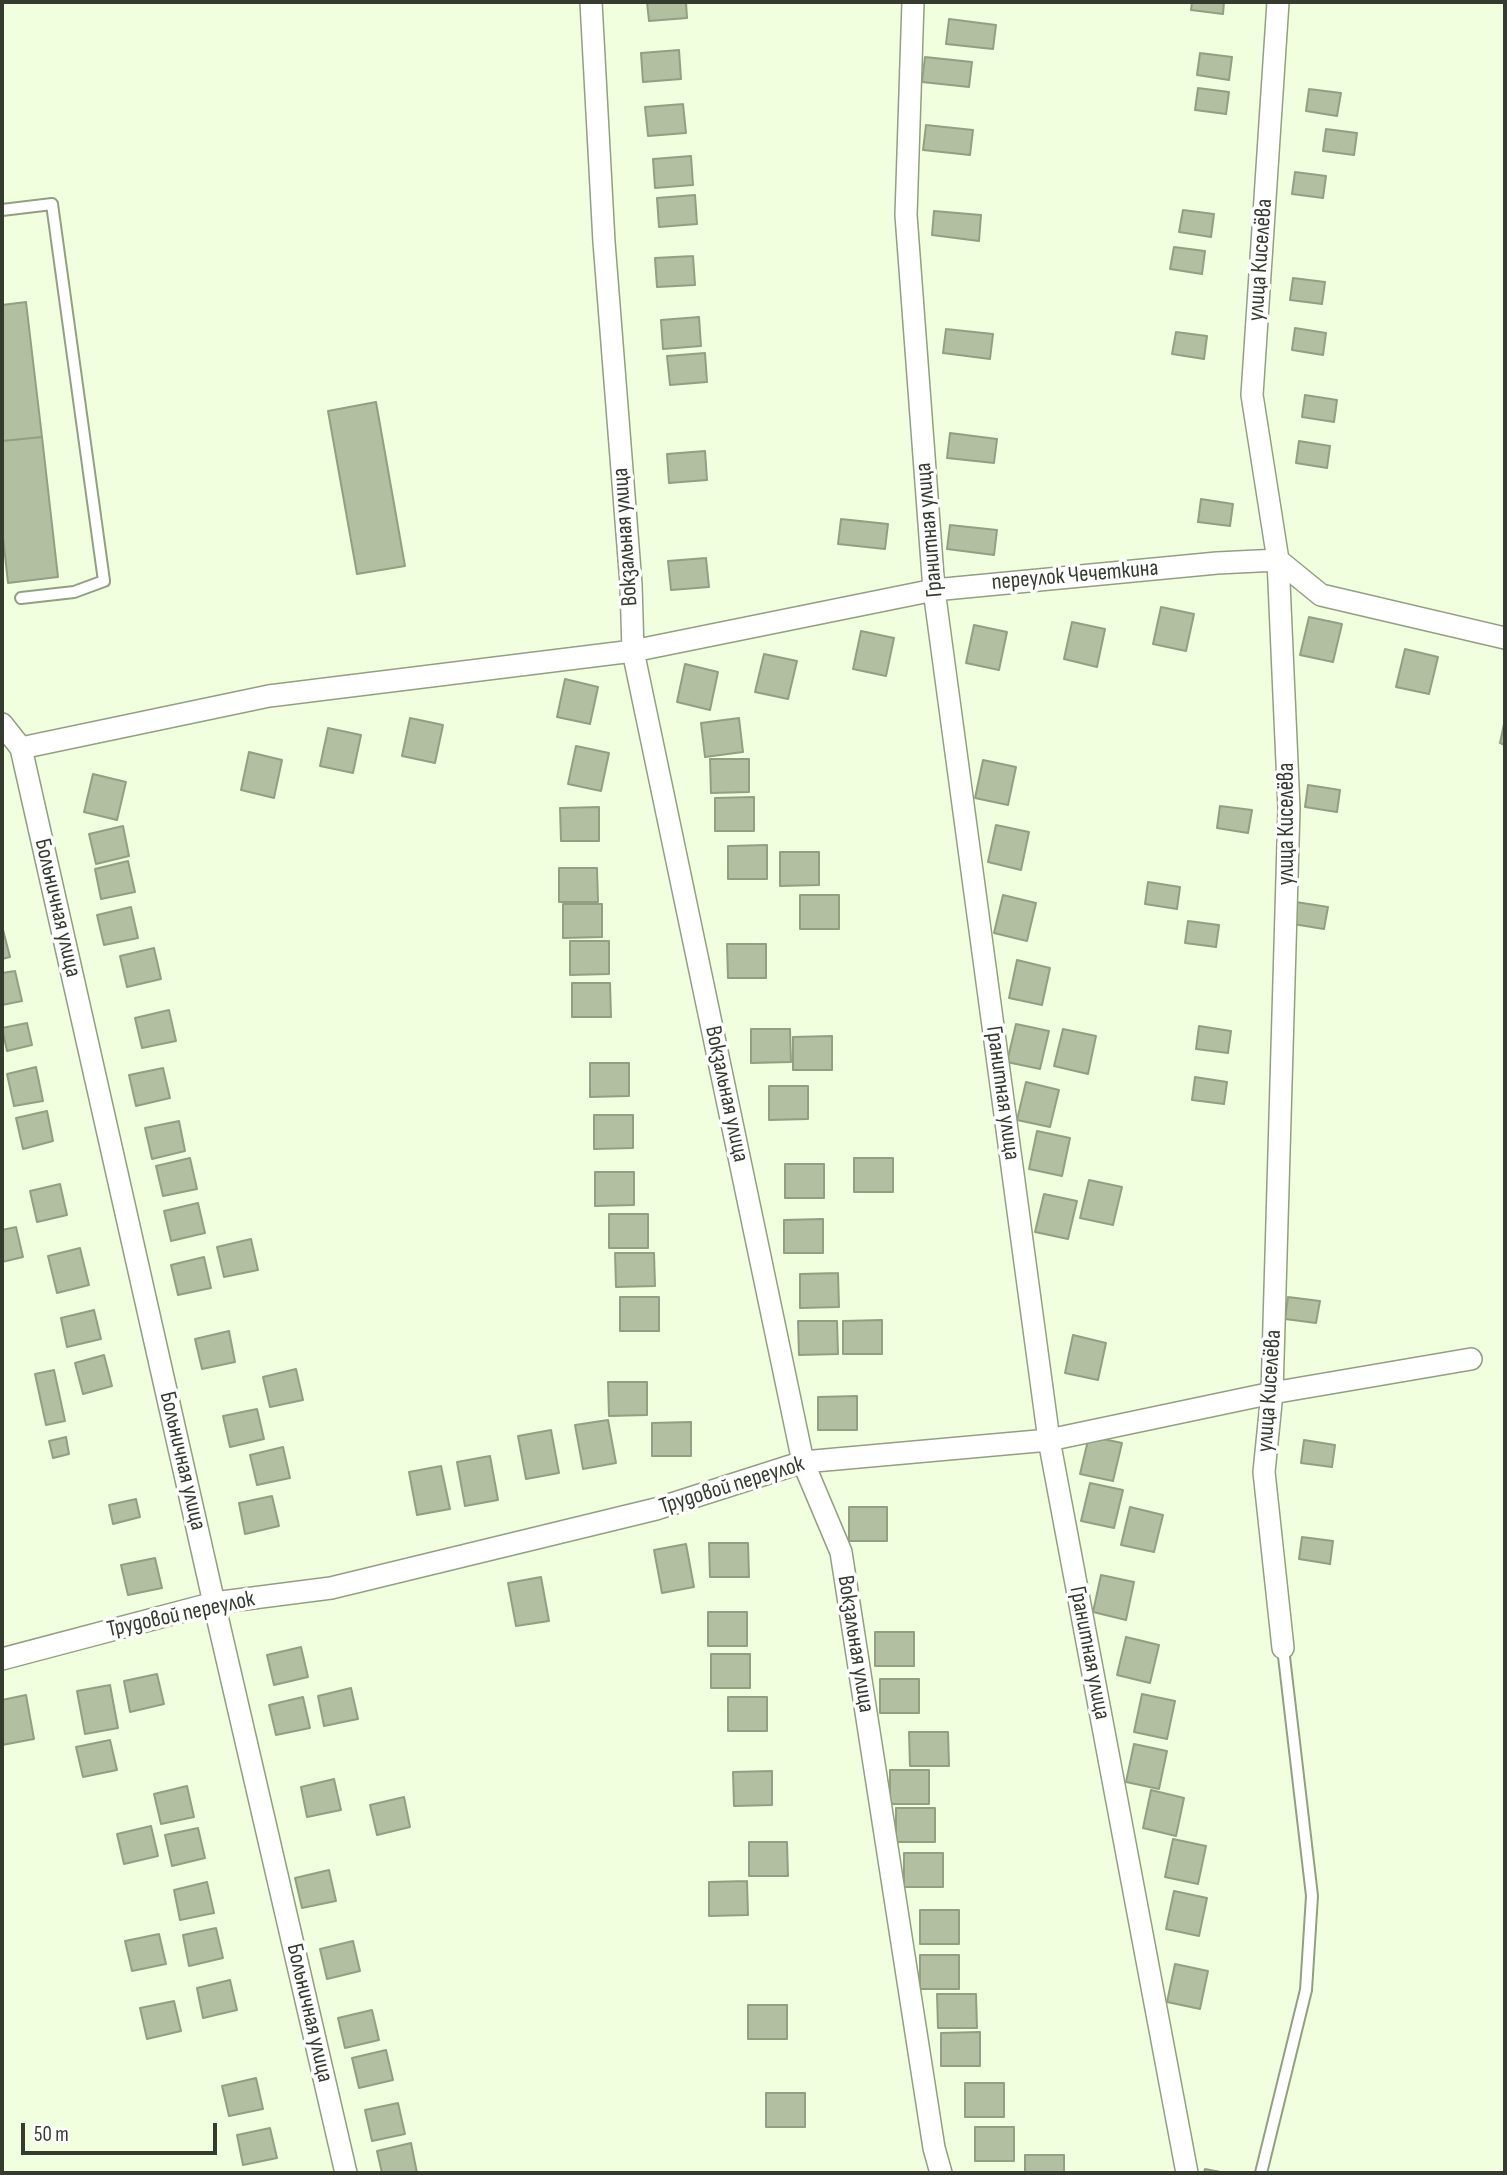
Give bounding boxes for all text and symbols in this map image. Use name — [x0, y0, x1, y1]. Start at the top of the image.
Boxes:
street label: улица Киселёва — [1243, 198, 1279, 322]
street label: Гранитная улица — [910, 462, 950, 598]
street label: Вокзальная улица — [607, 467, 645, 607]
street label: переулок Чечеткина — [991, 555, 1159, 597]
street label: улица Киселёва — [1273, 763, 1301, 885]
street label: Больничная улица — [28, 836, 86, 980]
street label: Вокзальная улица — [698, 1023, 754, 1165]
street label: Гранитная улица — [979, 1024, 1025, 1162]
street label: улица Киселёва — [1252, 1329, 1288, 1453]
street label: Больничная улица — [153, 1389, 211, 1533]
street label: Трудовой переулок — [656, 1451, 808, 1521]
street label: Вокзальная улица — [831, 1573, 879, 1715]
street label: Гранитная улица — [1063, 1584, 1115, 1722]
street label: Трудовой переулок — [105, 1586, 257, 1644]
street label: Больничная улица — [280, 1941, 338, 2085]
scale bar — [24, 2108, 220, 2152]
text: 50 m — [34, 2122, 69, 2147]

